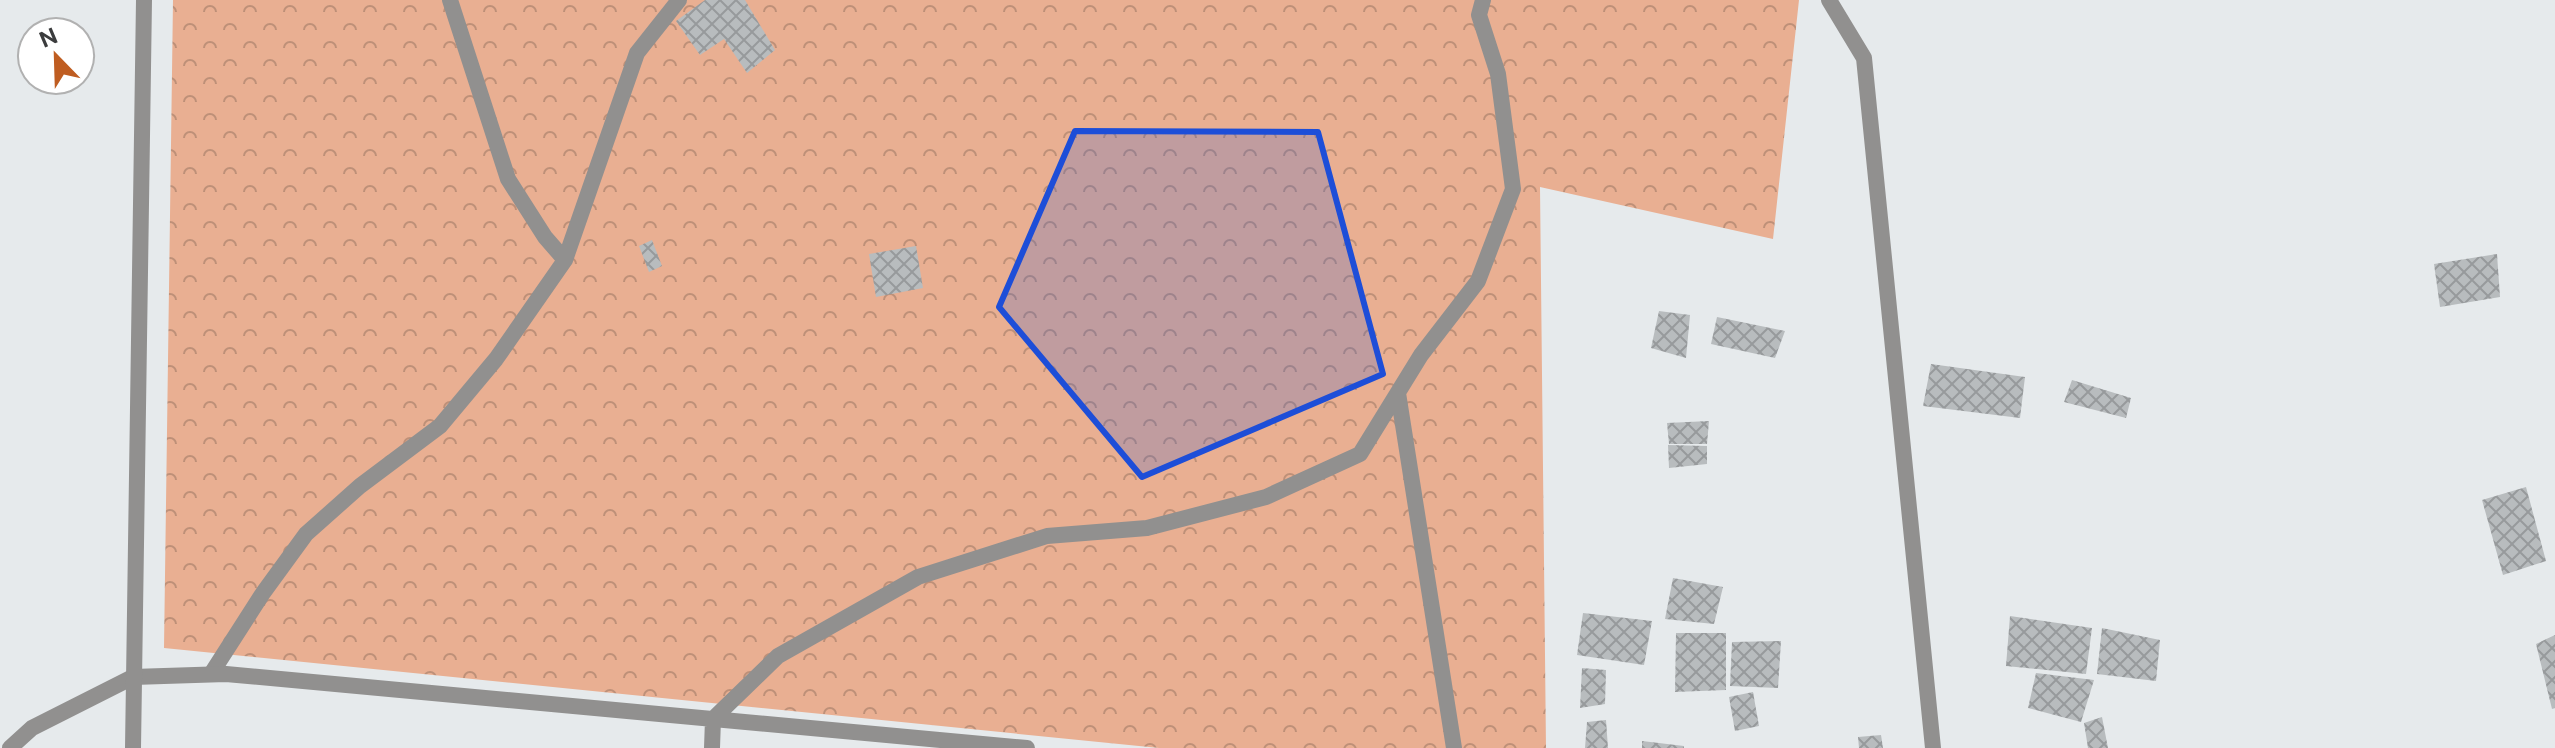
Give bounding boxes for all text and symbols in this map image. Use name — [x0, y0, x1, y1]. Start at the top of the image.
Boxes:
north arrow — [16, 16, 96, 96]
text: N — [35, 22, 61, 53]

